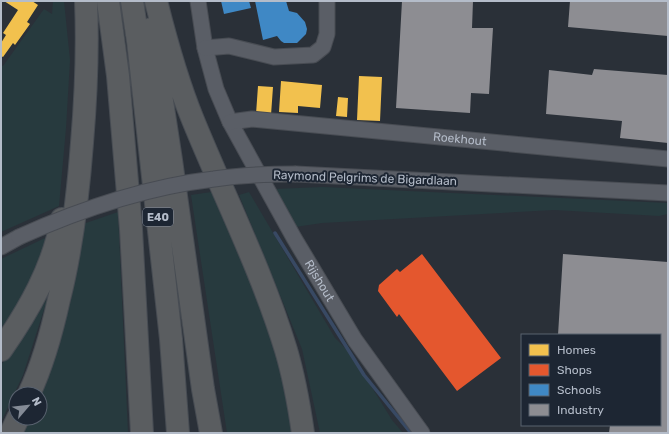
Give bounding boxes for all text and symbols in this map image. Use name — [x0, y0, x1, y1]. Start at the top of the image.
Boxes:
street label: Roekhout — [432, 129, 488, 149]
street label: Raymond Pelgrims de Bigardlaan — [273, 168, 457, 188]
road number: E40 — [143, 208, 173, 226]
street label: Rijshout — [302, 257, 338, 304]
legend — [521, 334, 661, 426]
text: Homes — [557, 343, 596, 357]
text: Shops — [557, 363, 592, 377]
text: Schools — [557, 383, 601, 397]
north arrow — [8, 386, 48, 426]
text: N — [29, 395, 44, 408]
text: Industry — [557, 403, 604, 417]

